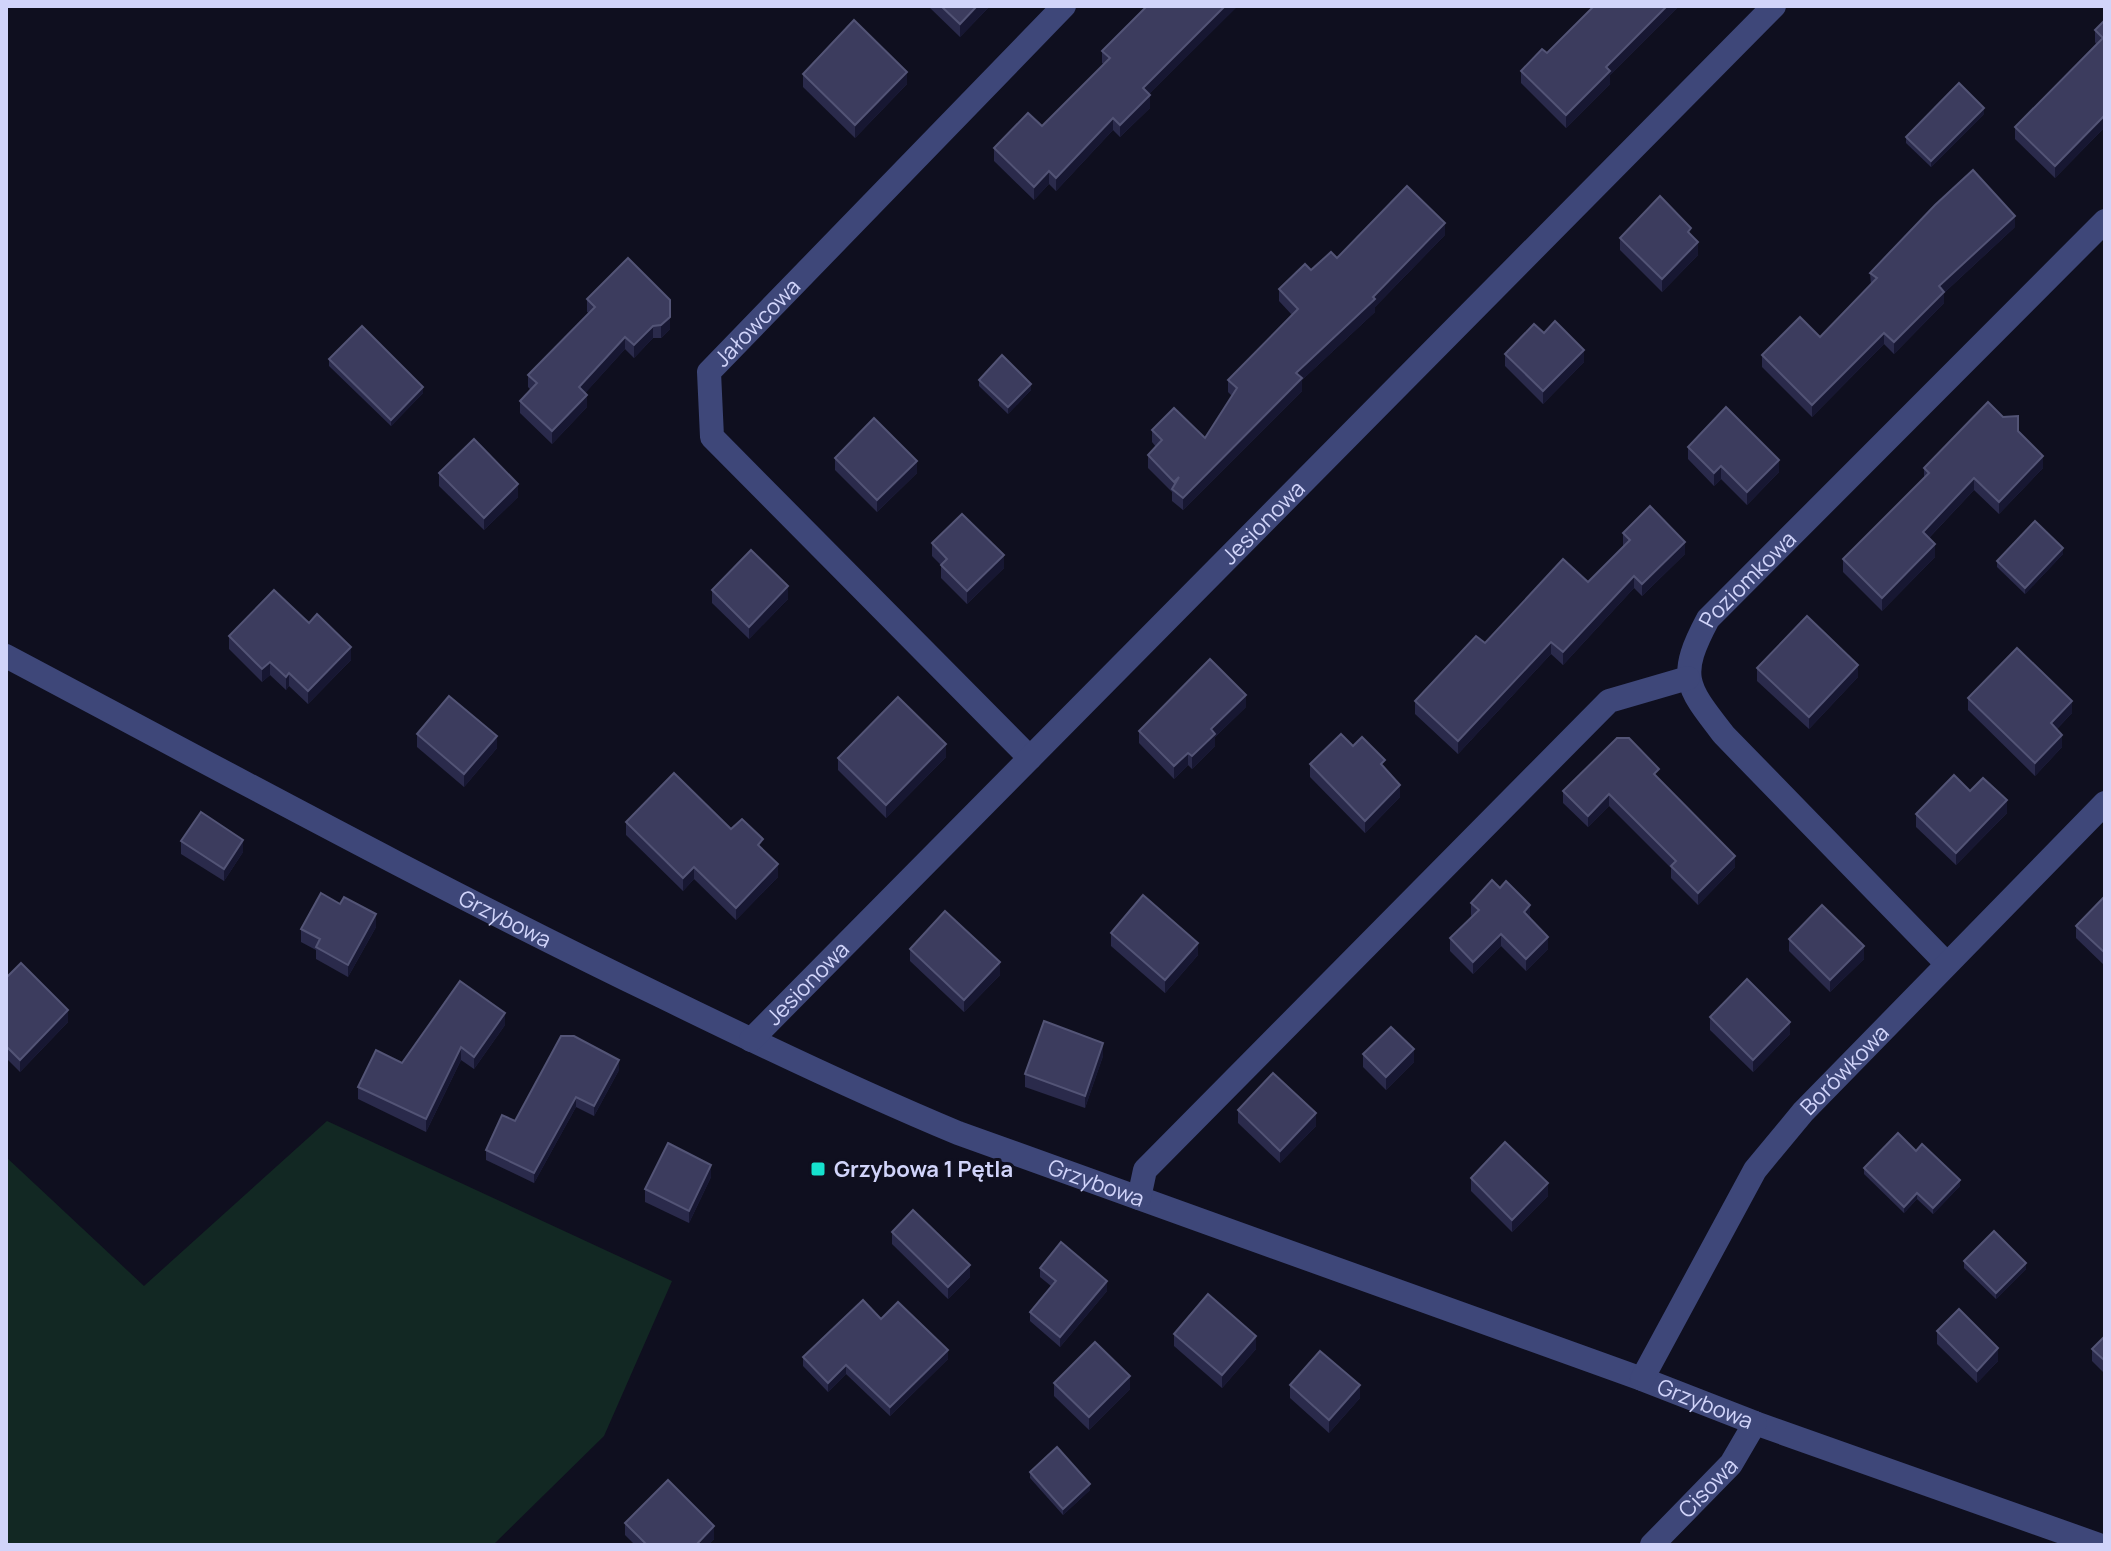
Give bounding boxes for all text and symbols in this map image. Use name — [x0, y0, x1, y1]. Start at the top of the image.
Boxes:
street label: Jałowcowa — [707, 272, 807, 373]
street label: Jesionowa — [1215, 474, 1311, 571]
street label: Poziomkowa — [1691, 524, 1803, 632]
street label: Grzybowa — [453, 883, 557, 955]
street label: Jesionowa — [759, 935, 855, 1032]
street label: Borówkowa — [1793, 1018, 1895, 1121]
street label: Grzybowa — [1044, 1152, 1149, 1214]
place label: Grzybowa 1 Pętla — [834, 1154, 1013, 1184]
marker: Grzybowa 1 Pętla — [809, 1160, 827, 1178]
street label: Grzybowa — [1653, 1371, 1758, 1436]
street label: Cisowa — [1671, 1451, 1744, 1525]

